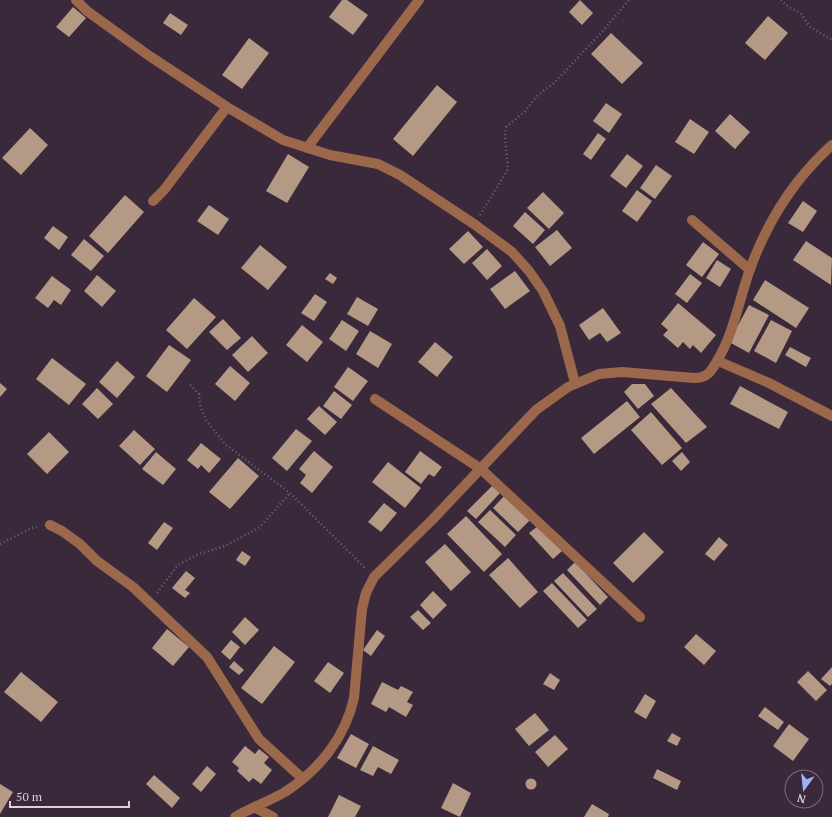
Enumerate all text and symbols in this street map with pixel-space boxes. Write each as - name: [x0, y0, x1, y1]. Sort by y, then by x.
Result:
- north arrow: [784, 769, 824, 809]
- scale bar: [10, 783, 129, 809]
- text: 50 m: [16, 789, 43, 804]
- text: N: [795, 791, 807, 807]

